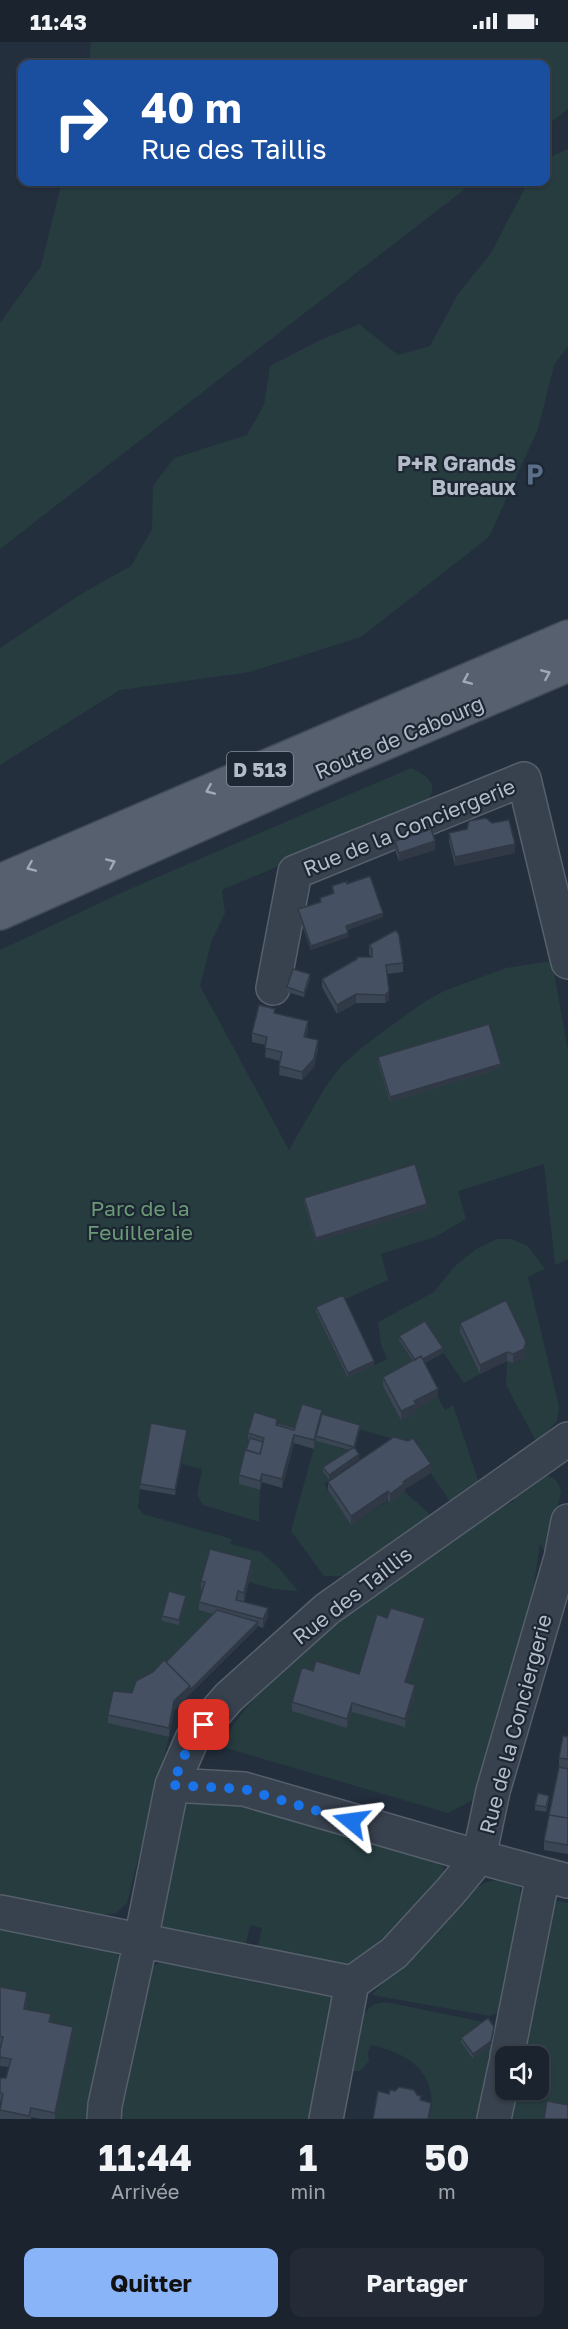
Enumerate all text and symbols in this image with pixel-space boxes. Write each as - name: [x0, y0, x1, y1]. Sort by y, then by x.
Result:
- text: 11:43: [30, 8, 87, 35]
- text: 40 m: [141, 82, 242, 132]
- icon: right: [42, 84, 120, 162]
- text: Rue des Taillis: [141, 133, 327, 165]
- place label: P+R Grands Bureaux: [397, 450, 516, 500]
- parking icon: P+R Grands Bureaux: [521, 462, 547, 488]
- one-way arrow: [540, 669, 551, 681]
- one-way arrow: [462, 673, 473, 685]
- street label: Route de Cabourg: [311, 690, 487, 784]
- road number: D 513: [227, 752, 293, 786]
- street label: Rue de la Conciergerie: [299, 773, 519, 881]
- one-way arrow: [206, 783, 217, 795]
- one-way arrow: [105, 859, 116, 871]
- one-way arrow: [27, 860, 38, 872]
- park label: Parc de la Feuilleraie: [87, 1195, 193, 1245]
- street label: Rue des Taillis: [287, 1540, 417, 1650]
- street label: Rue de la Conciergerie: [473, 1611, 557, 1837]
- pin: [178, 1699, 229, 1750]
- icon: arrive: [187, 1708, 220, 1741]
- position arrow: [319, 1789, 383, 1853]
- map controls: [495, 2046, 549, 2100]
- button: sound: [495, 2046, 549, 2100]
- text: 11:44: [98, 2136, 192, 2179]
- text: 1: [299, 2136, 317, 2179]
- text: 50: [424, 2136, 470, 2179]
- text: Arrivée: [111, 2179, 179, 2203]
- text: min: [290, 2179, 326, 2203]
- text: m: [438, 2179, 456, 2203]
- button: Quitter: [24, 2248, 278, 2317]
- button: Partager: [290, 2248, 544, 2317]

